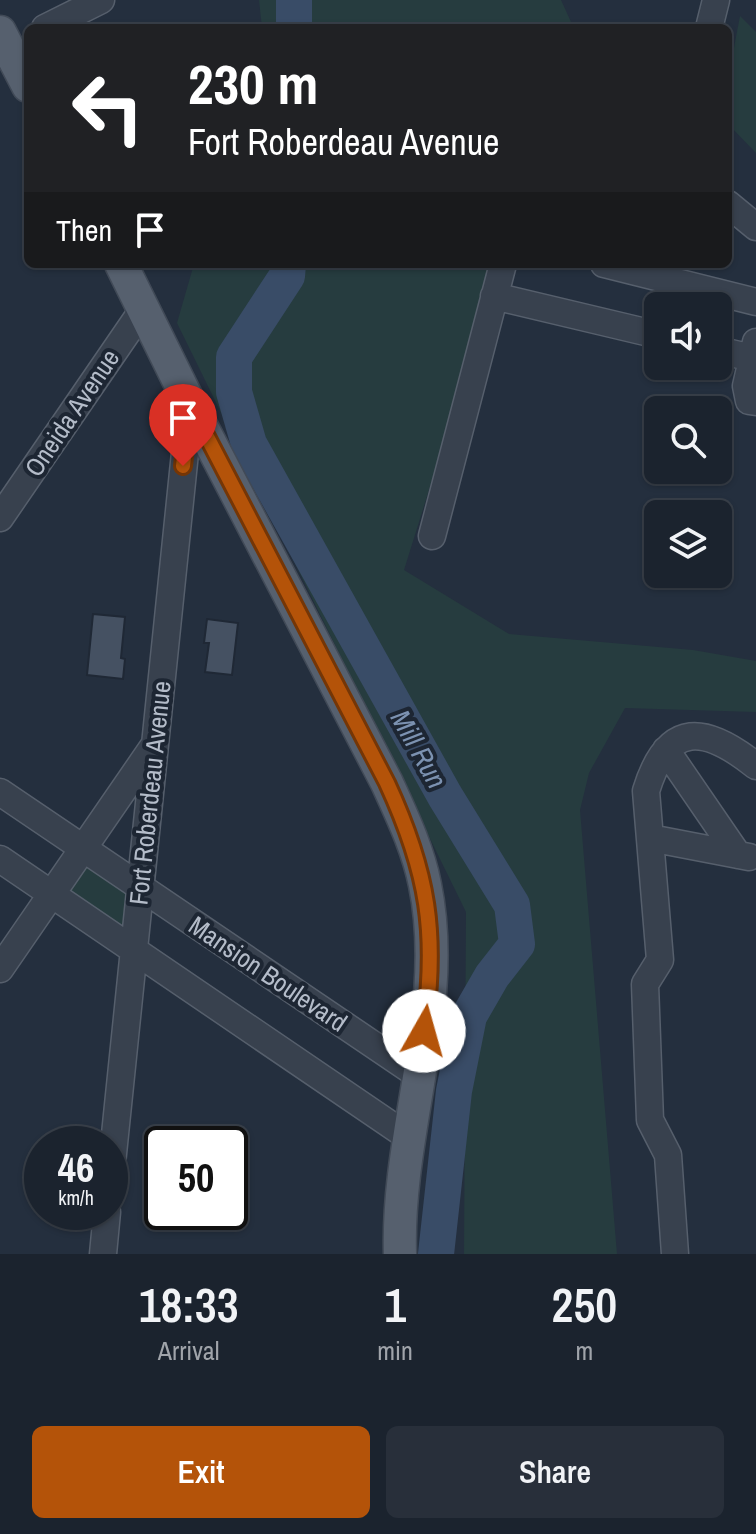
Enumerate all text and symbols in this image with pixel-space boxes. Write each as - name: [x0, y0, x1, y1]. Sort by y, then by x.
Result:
- text: 230 m: [188, 46, 318, 121]
- icon: left: [56, 56, 160, 160]
- text: Fort Roberdeau Avenue: [188, 118, 500, 166]
- icon: arrive: [128, 208, 172, 252]
- text: Then: [56, 210, 112, 250]
- map controls: [644, 292, 732, 588]
- button: sound: [644, 292, 732, 380]
- street label: Oneida Avenue: [16, 342, 127, 483]
- pin: [149, 384, 217, 466]
- icon: arrive: [161, 396, 205, 440]
- button: search: [644, 396, 732, 484]
- button: layers: [644, 500, 732, 588]
- street label: Fort Roberdeau Avenue: [120, 679, 179, 907]
- water label: Mill Run: [382, 703, 456, 795]
- street label: Mansion Boulevard: [182, 908, 354, 1039]
- position arrow: [382, 989, 466, 1073]
- speed limit sign: 50: [144, 1126, 248, 1230]
- text: 46: [58, 1141, 94, 1194]
- text: km/h: [58, 1184, 94, 1211]
- text: 18:33: [139, 1272, 239, 1337]
- text: 1: [384, 1272, 406, 1337]
- text: 250: [552, 1272, 617, 1337]
- text: Arrival: [158, 1333, 219, 1368]
- text: min: [377, 1333, 413, 1368]
- text: m: [576, 1333, 593, 1368]
- button: Exit: [32, 1426, 370, 1518]
- button: Share: [386, 1426, 724, 1518]

